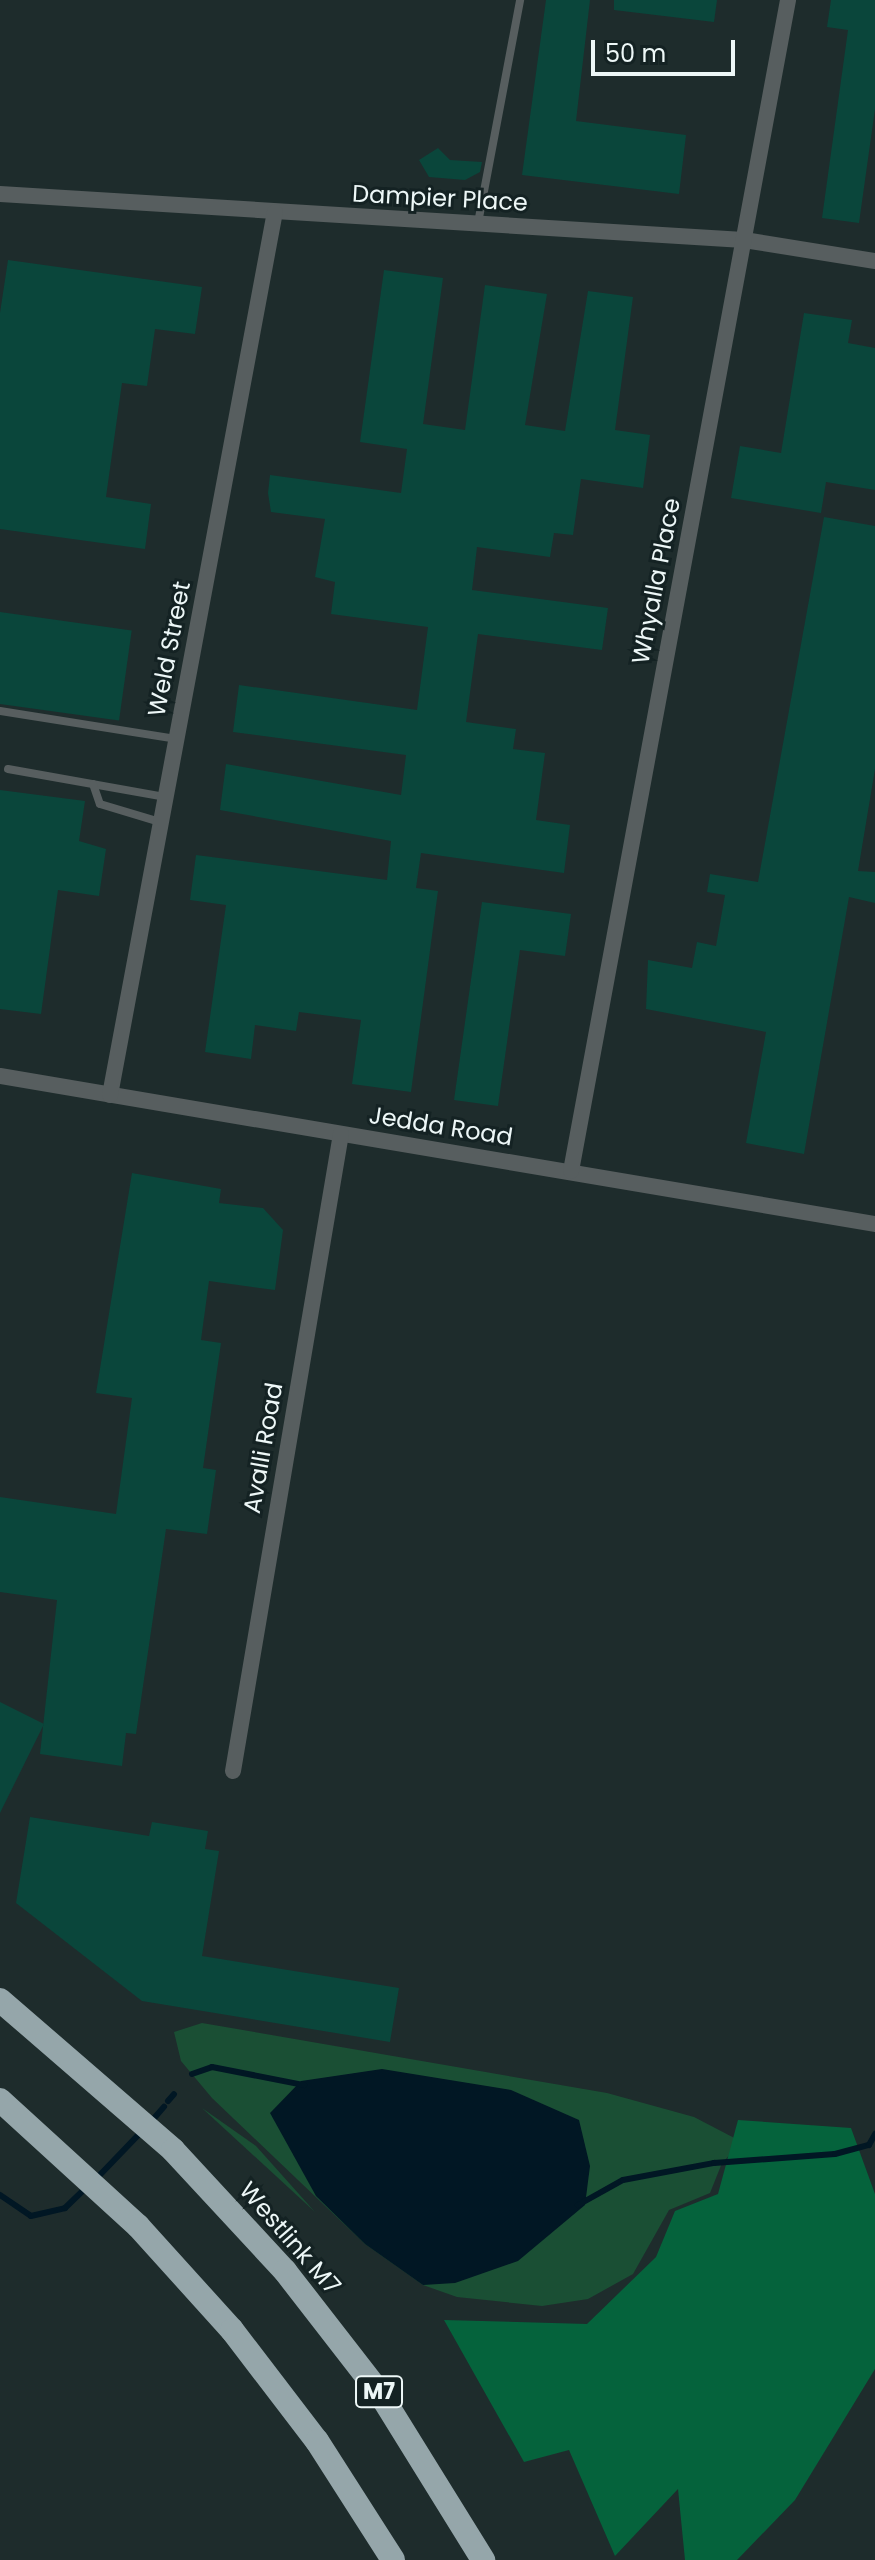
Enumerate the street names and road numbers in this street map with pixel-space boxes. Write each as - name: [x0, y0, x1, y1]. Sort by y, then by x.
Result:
- street label: Dampier Place: [351, 179, 529, 217]
- street label: Whyalla Place: [626, 496, 686, 666]
- street label: Weld Street: [142, 579, 196, 719]
- street label: Jedda Road: [367, 1100, 515, 1152]
- street label: Avalli Road: [237, 1380, 289, 1516]
- street label: Westlink M7: [233, 2176, 347, 2300]
- road number: M7: [355, 2374, 403, 2410]

